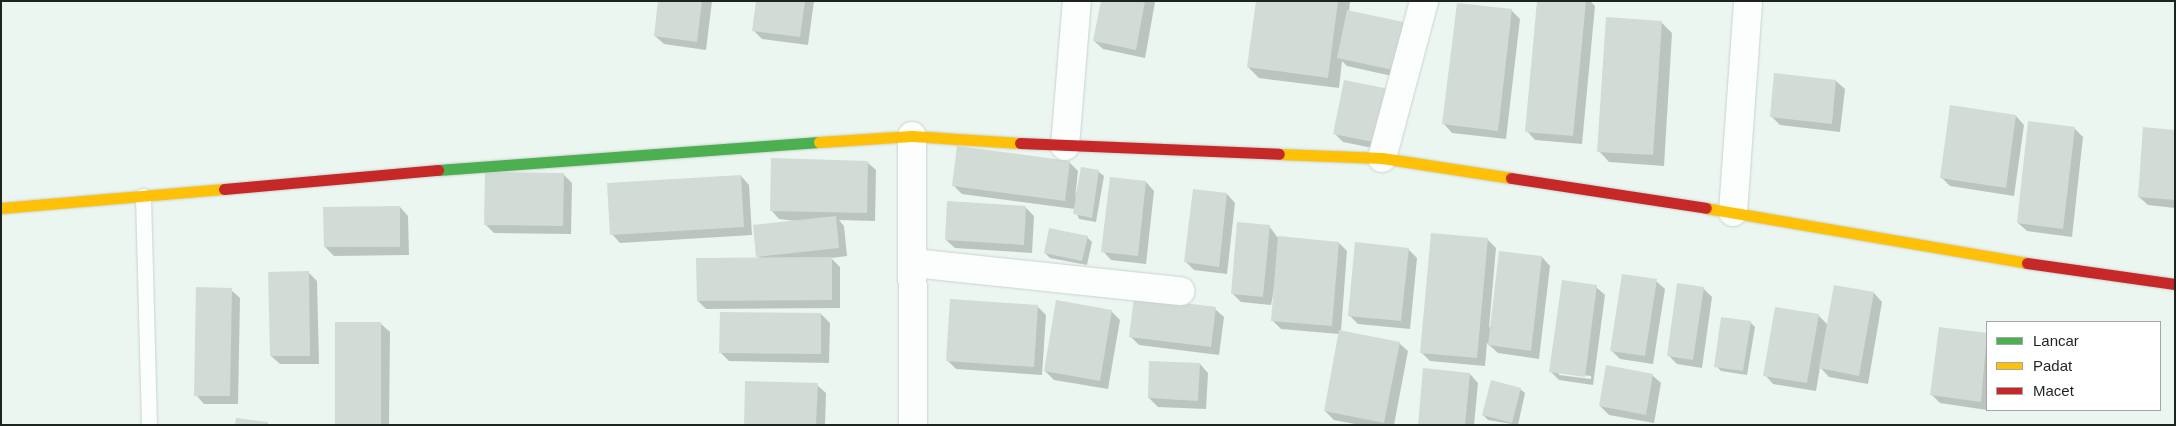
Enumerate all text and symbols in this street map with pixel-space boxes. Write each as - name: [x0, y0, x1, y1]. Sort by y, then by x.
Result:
- legend: [1986, 321, 2161, 411]
- text: Lancar: [2033, 332, 2079, 349]
- text: Padat: [2033, 357, 2072, 374]
- text: Macet: [2033, 382, 2074, 399]

